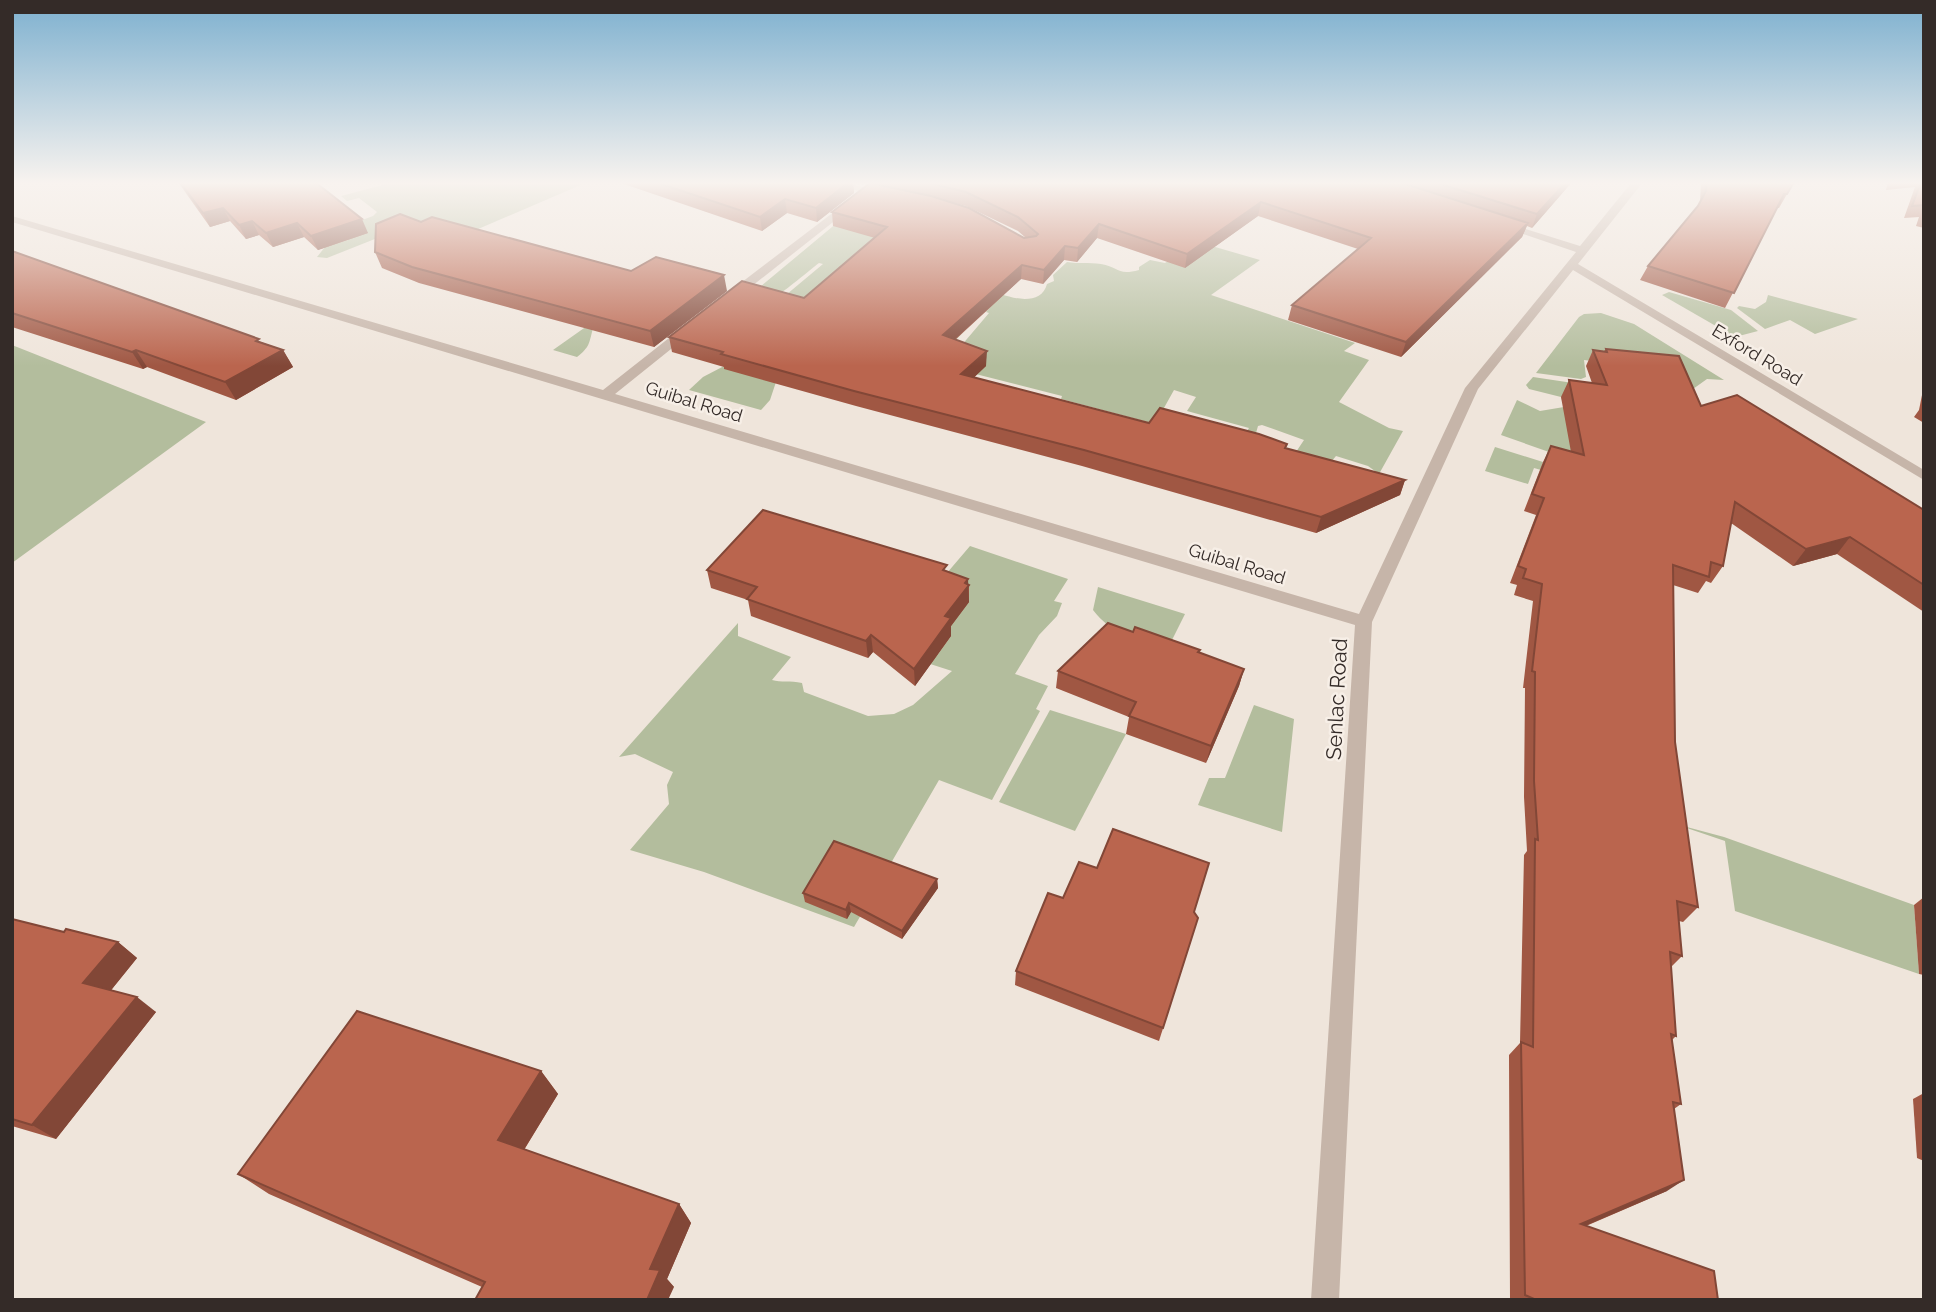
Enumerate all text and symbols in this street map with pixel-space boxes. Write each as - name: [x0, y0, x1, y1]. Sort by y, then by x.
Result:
- street label: Exford Road: [1708, 319, 1806, 390]
- street label: Guibal Road: [643, 377, 745, 426]
- street label: Guibal Road: [1186, 539, 1288, 588]
- street label: Senlac Road: [1321, 638, 1352, 760]

